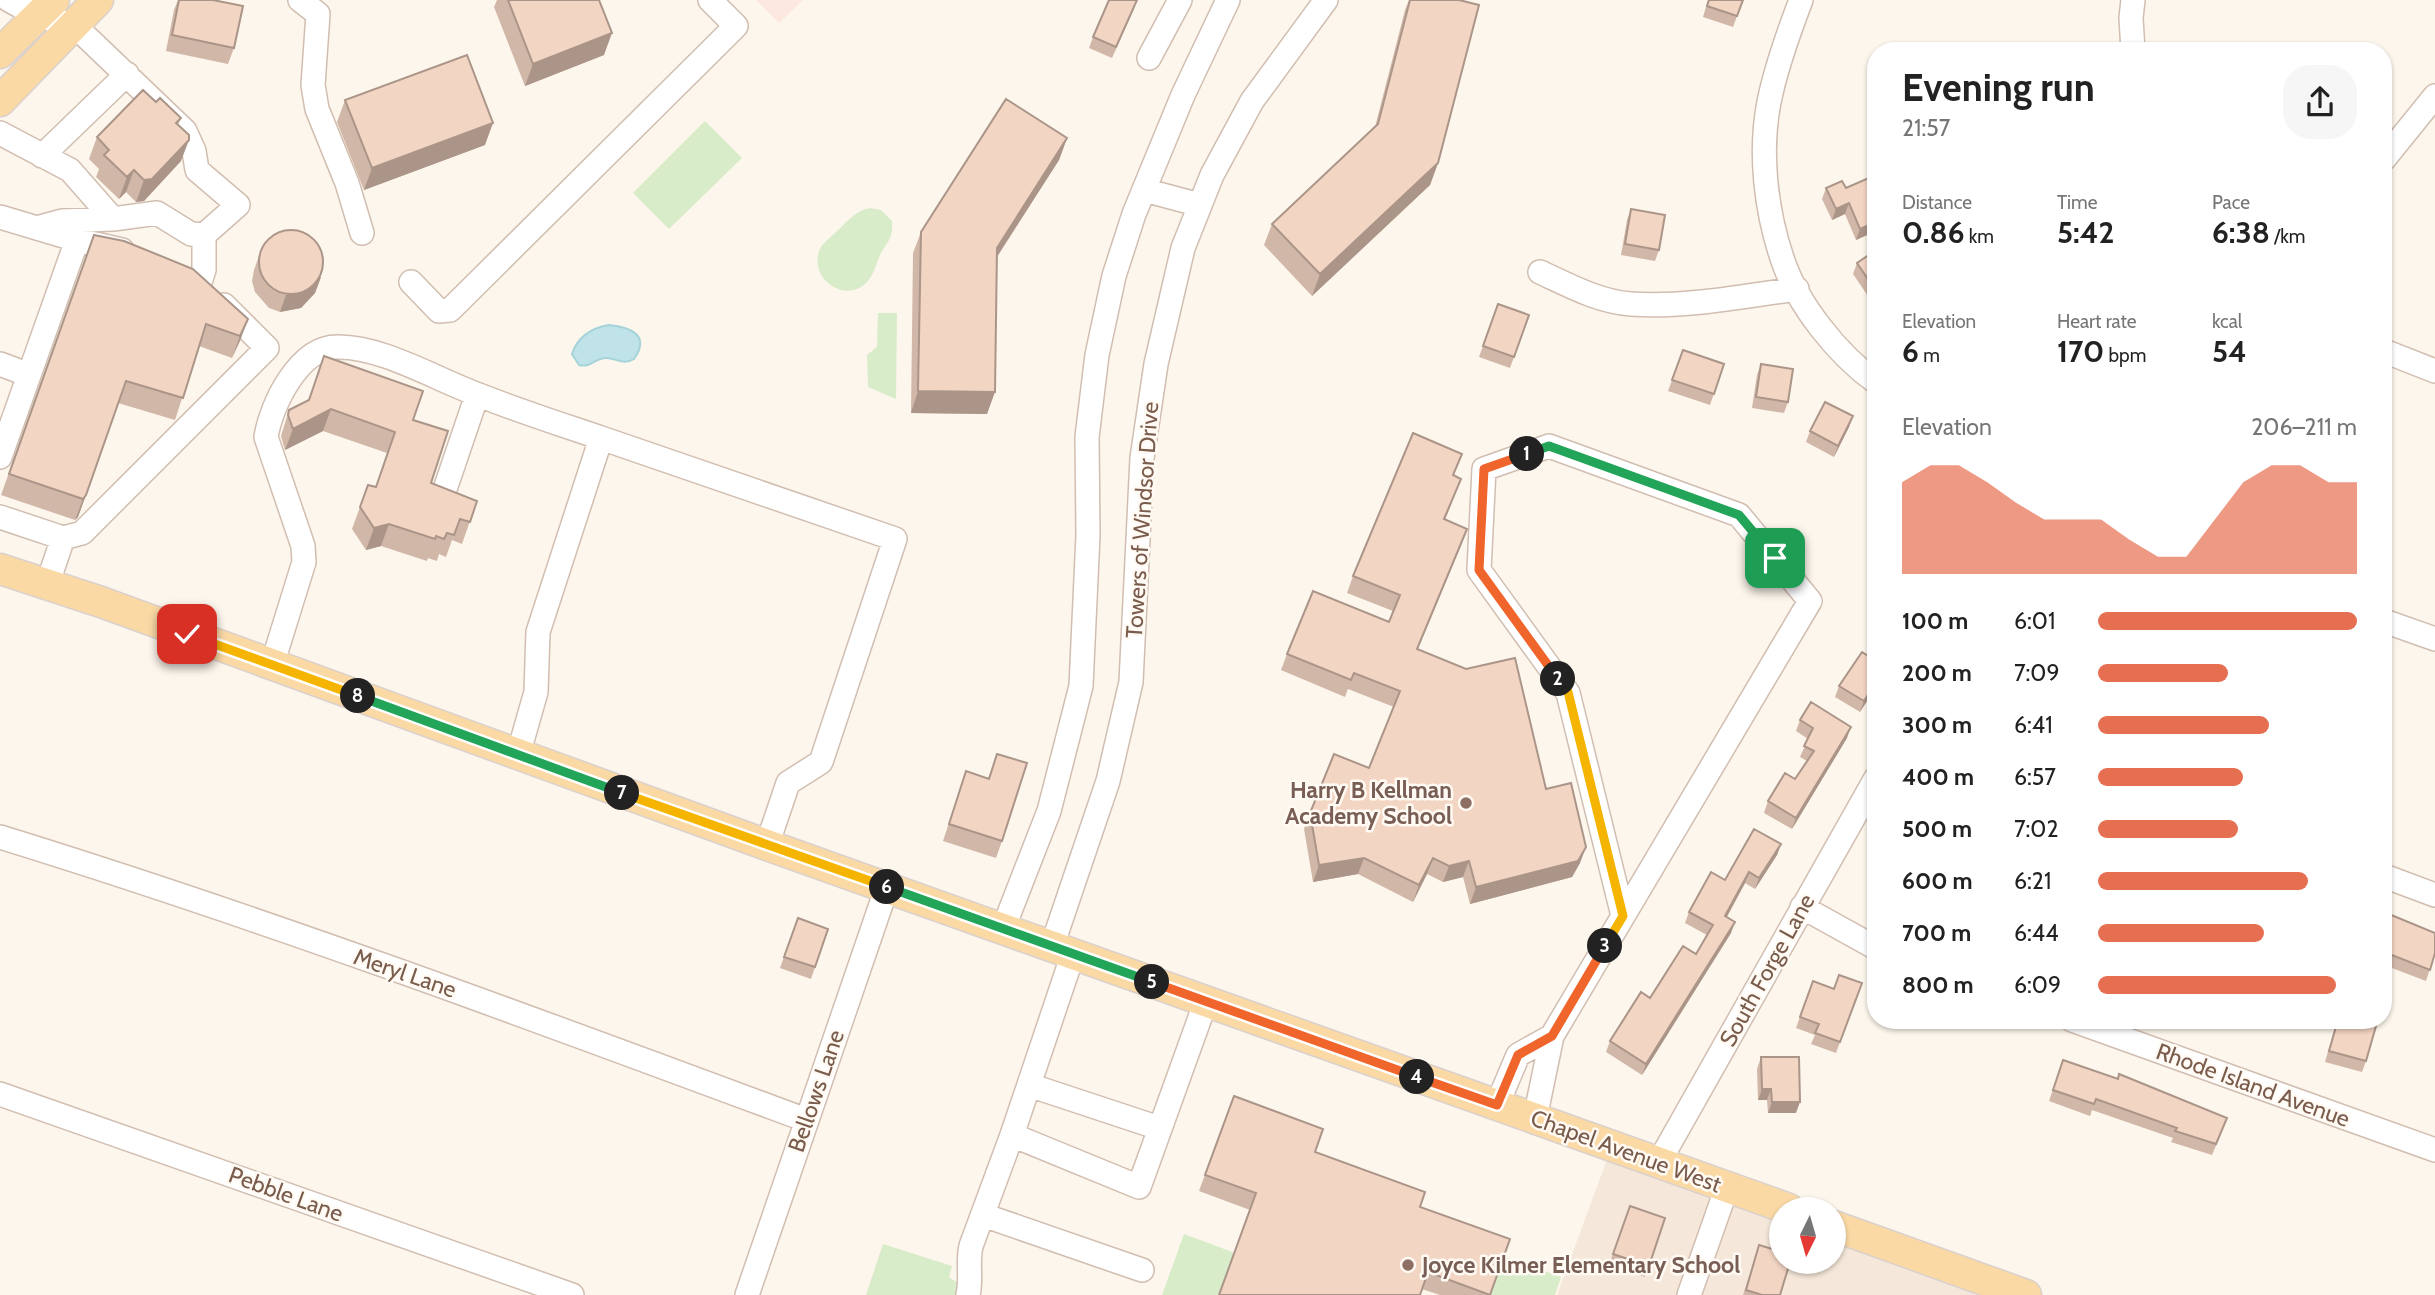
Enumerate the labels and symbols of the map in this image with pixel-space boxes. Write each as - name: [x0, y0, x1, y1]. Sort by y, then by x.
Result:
- street label: Towers of Windsor Drive: [1120, 401, 1164, 639]
- pin: 1: [1510, 436, 1544, 472]
- pin: [1745, 528, 1805, 588]
- pin: [157, 604, 217, 664]
- pin: 2: [1540, 662, 1576, 696]
- pin: 8: [340, 678, 376, 714]
- pin: 7: [604, 776, 640, 810]
- place label: Harry B Kellman Academy School: [1285, 776, 1452, 830]
- marker: Harry B Kellman Academy School: [1458, 795, 1474, 811]
- pin: 6: [870, 870, 904, 904]
- street label: South Forge Lane: [1714, 889, 1821, 1051]
- pin: 3: [1588, 928, 1622, 964]
- street label: Meryl Lane: [350, 942, 460, 1004]
- pin: 5: [1134, 964, 1170, 1000]
- street label: Bellows Lane: [782, 1026, 850, 1156]
- street label: Rhode Island Avenue: [2152, 1037, 2354, 1133]
- pin: 4: [1400, 1060, 1434, 1094]
- street label: Chapel Avenue West: [1527, 1103, 1725, 1199]
- street label: Pebble Lane: [225, 1160, 347, 1228]
- north arrow: [1769, 1197, 1846, 1274]
- place label: Joyce Kilmer Elementary School: [1421, 1251, 1740, 1279]
- marker: Joyce Kilmer Elementary School: [1400, 1257, 1416, 1273]

